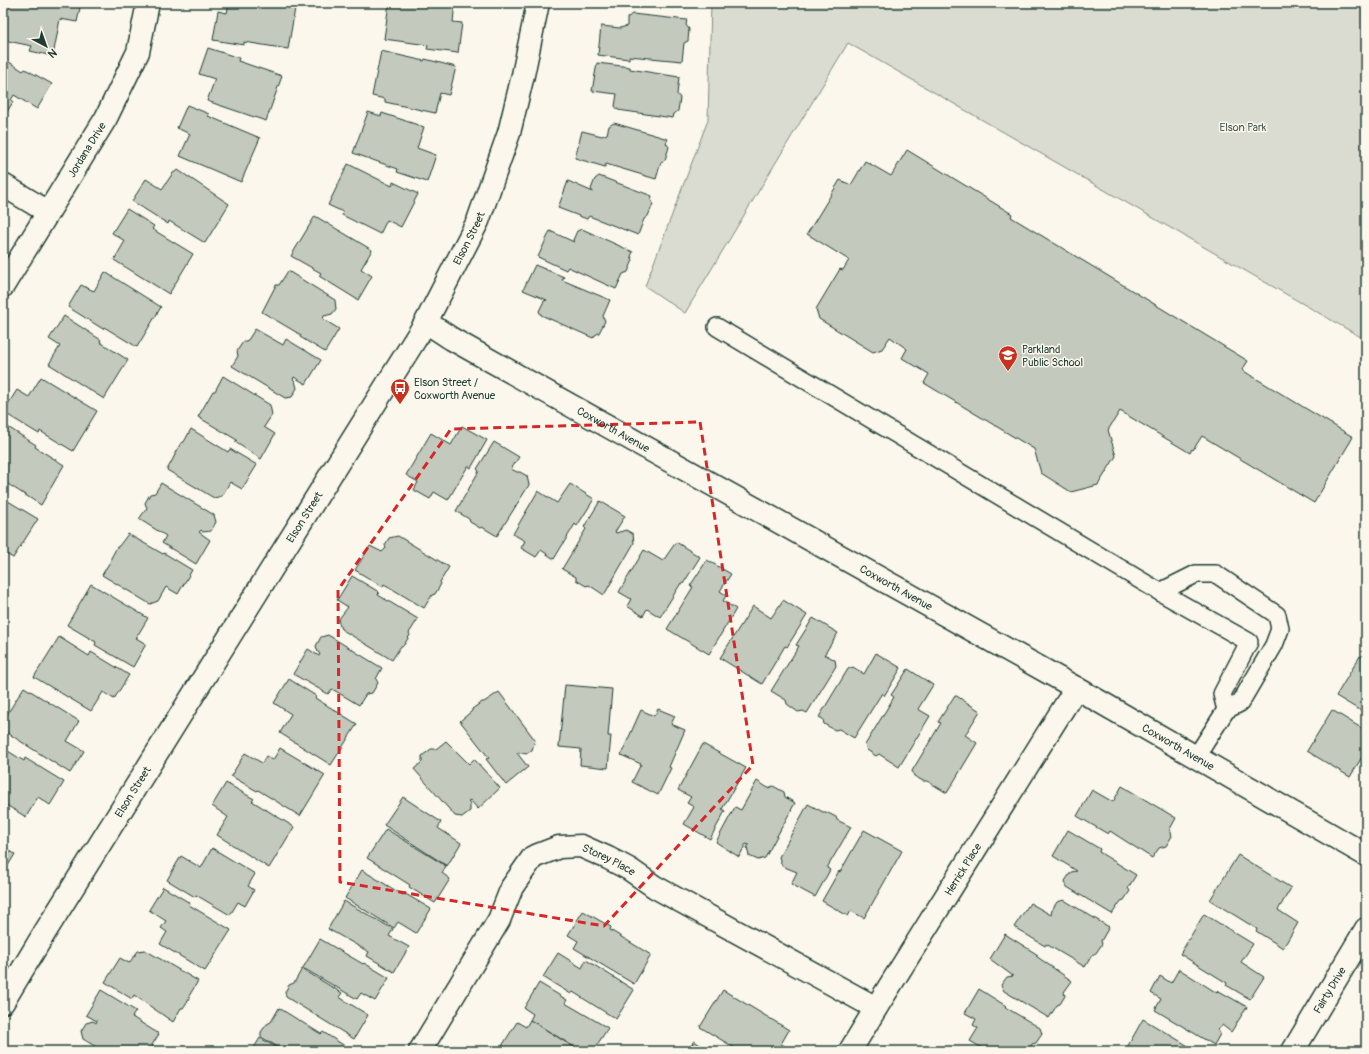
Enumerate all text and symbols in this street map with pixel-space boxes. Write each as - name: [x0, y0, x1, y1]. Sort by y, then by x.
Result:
- north arrow: [26, 26, 66, 66]
- text: N: [45, 46, 59, 61]
- street label: Jordana Drive: [65, 119, 109, 180]
- park label: Elson Park: [1220, 121, 1267, 134]
- street label: Elson Street: [451, 210, 488, 267]
- place label: Parkland Public School: [1022, 343, 1083, 369]
- school or university icon: Parkland Public School: [997, 344, 1019, 372]
- place label: Elson Street / Coxworth Avenue: [414, 376, 496, 402]
- bus stop icon: Elson Street / Coxworth Avenue: [389, 377, 411, 405]
- street label: Coxworth Avenue: [575, 404, 652, 455]
- street label: Elson Street: [284, 489, 326, 545]
- street label: Coxworth Avenue: [857, 562, 935, 614]
- street label: Coxworth Avenue: [1140, 721, 1217, 773]
- street label: Elson Street: [112, 764, 154, 820]
- street label: Herrick Place: [942, 840, 985, 898]
- street label: Storey Place: [580, 841, 638, 879]
- street label: Fairty Drive: [1311, 964, 1349, 1016]

